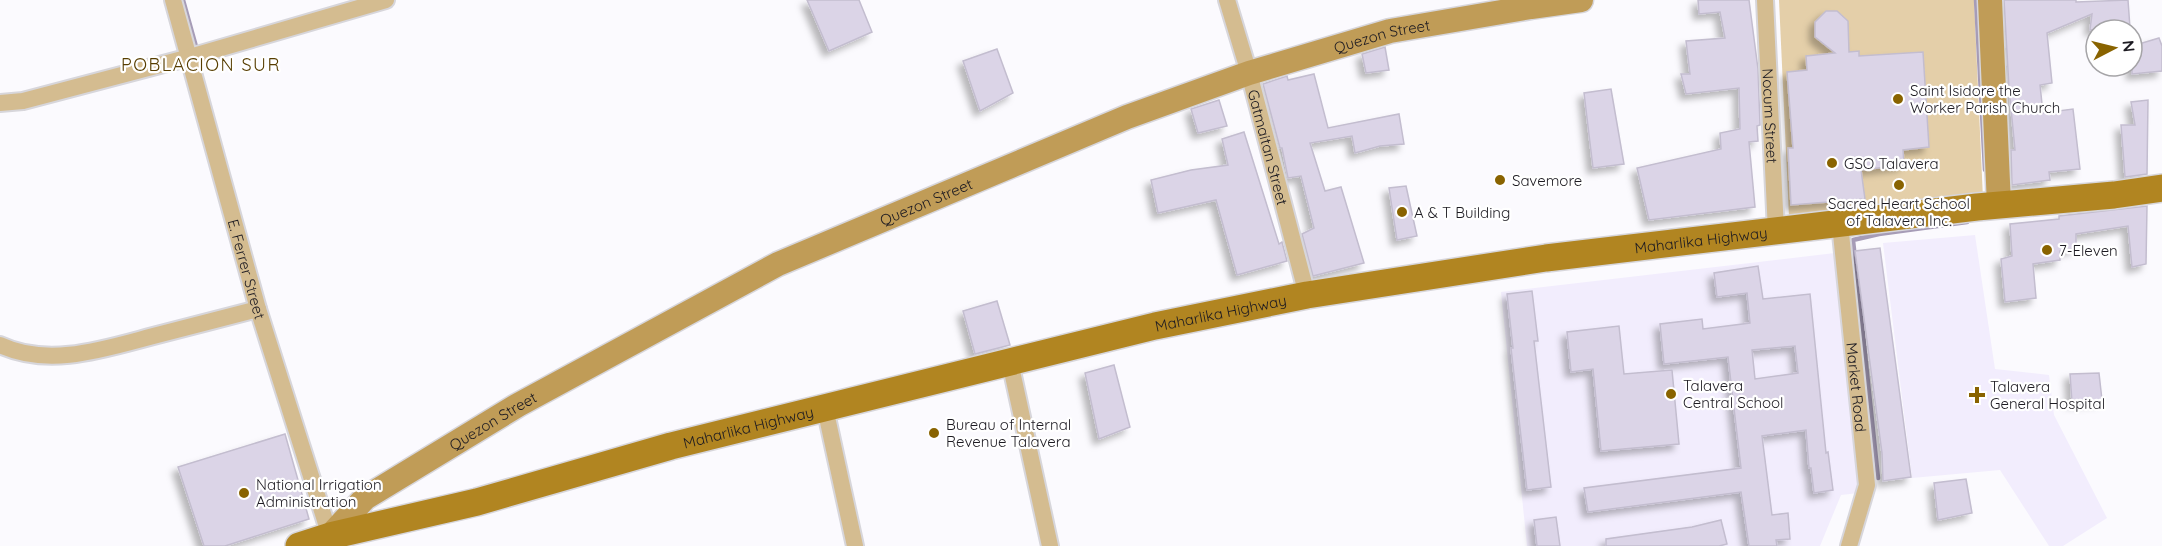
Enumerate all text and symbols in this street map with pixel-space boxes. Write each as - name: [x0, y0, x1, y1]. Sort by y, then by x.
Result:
- street label: Quezon Street: [1331, 15, 1431, 57]
- north arrow: [2084, 18, 2144, 78]
- text: N: [2118, 39, 2140, 53]
- district label: POBLACION SUR: [121, 53, 281, 76]
- street label: Nocum Street: [1759, 68, 1782, 164]
- place label: Saint Isidore the Worker Parish Church: [1910, 81, 2060, 117]
- street label: Gatmaitan Street: [1244, 87, 1293, 207]
- marker: Saint Isidore the Worker Parish Church: [1891, 92, 1905, 106]
- place label: GSO Talavera: [1844, 154, 1938, 173]
- marker: GSO Talavera: [1825, 156, 1839, 170]
- place label: Savemore: [1512, 171, 1582, 190]
- marker: Savemore: [1493, 173, 1507, 187]
- street label: Quezon Street: [877, 174, 975, 230]
- marker: Sacred Heart School of Talavera Inc.: [1892, 178, 1906, 192]
- place label: Sacred Heart School of Talavera Inc.: [1828, 194, 1970, 230]
- place label: A & T Building: [1414, 203, 1510, 222]
- marker: A & T Building: [1395, 205, 1409, 219]
- street label: E. Ferrer Street: [224, 217, 270, 321]
- street label: Maharlika Highway: [1633, 222, 1768, 257]
- place label: 7-Eleven: [2059, 241, 2118, 260]
- marker: 7-Eleven: [2040, 243, 2054, 257]
- street label: Maharlika Highway: [1153, 290, 1288, 335]
- street label: Market Road: [1843, 341, 1871, 433]
- place label: Talavera Central School: [1683, 376, 1784, 412]
- place label: Talavera General Hospital: [1990, 377, 2105, 413]
- marker: Talavera General Hospital: [1968, 386, 1986, 404]
- street label: Quezon Street: [446, 387, 540, 454]
- marker: Talavera Central School: [1664, 387, 1678, 401]
- street label: Maharlika Highway: [681, 402, 815, 452]
- place label: Bureau of Internal Revenue Talavera: [946, 415, 1071, 451]
- marker: Bureau of Internal Revenue Talavera: [927, 426, 941, 440]
- place label: National Irrigation Administration: [256, 475, 382, 511]
- marker: National Irrigation Administration: [237, 486, 251, 500]

